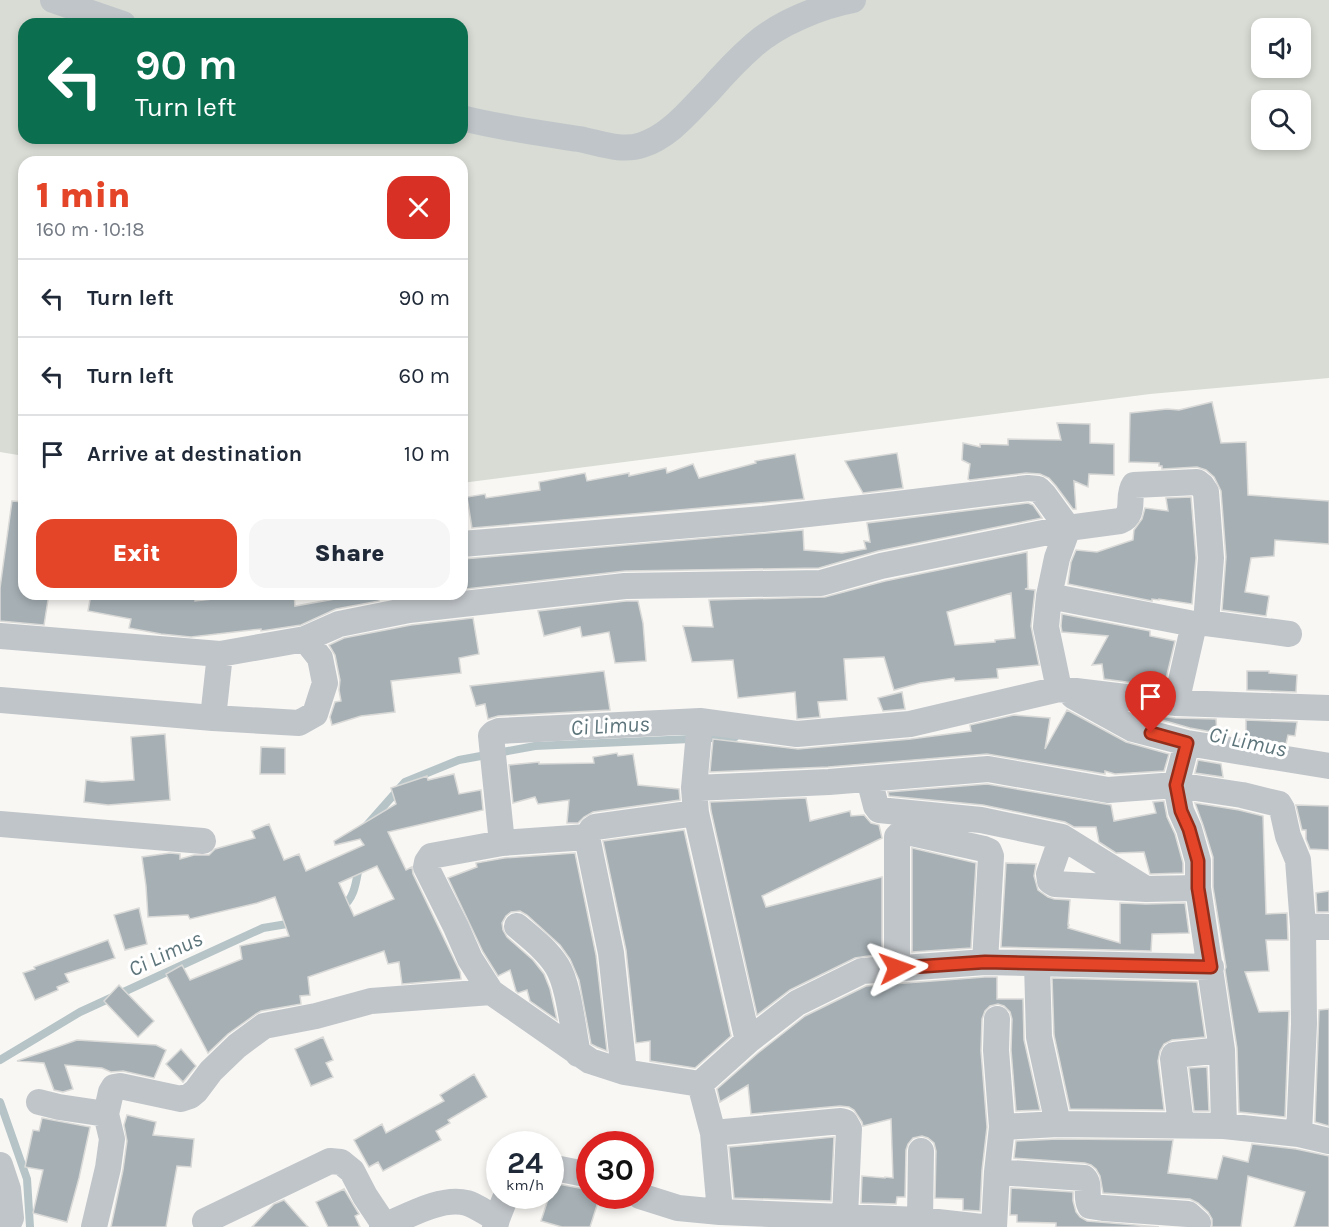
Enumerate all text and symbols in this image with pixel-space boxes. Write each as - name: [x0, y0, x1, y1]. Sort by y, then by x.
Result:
- map controls: [1251, 18, 1311, 150]
- button: sound: [1251, 18, 1311, 78]
- text: 90 m: [135, 40, 238, 90]
- icon: left: [36, 42, 114, 120]
- button: search: [1251, 90, 1311, 150]
- text: Turn left: [135, 91, 236, 123]
- text: 1 min: [36, 174, 130, 216]
- button: close: [387, 176, 450, 239]
- text: 160 m · 10:18: [36, 218, 144, 241]
- icon: left: [36, 282, 69, 315]
- text: Turn left: [87, 285, 174, 311]
- text: 90 m: [398, 285, 450, 311]
- icon: left: [36, 360, 69, 393]
- text: Turn left: [87, 363, 174, 389]
- text: 60 m: [399, 363, 450, 389]
- icon: arrive: [36, 438, 69, 471]
- text: Arrive at destination: [87, 441, 302, 467]
- text: 10 m: [404, 441, 450, 467]
- button: Exit: [36, 519, 237, 588]
- button: Share: [249, 519, 450, 588]
- pin: [1125, 671, 1176, 733]
- icon: arrive: [1134, 680, 1167, 713]
- water label: Ci Limus: [570, 711, 650, 741]
- water label: Ci Limus: [1207, 721, 1289, 763]
- water label: Ci Limus: [124, 925, 207, 982]
- position arrow: [865, 936, 929, 1000]
- speed limit sign: 30: [576, 1131, 654, 1209]
- text: 24: [507, 1145, 543, 1181]
- text: km/h: [506, 1176, 544, 1194]

